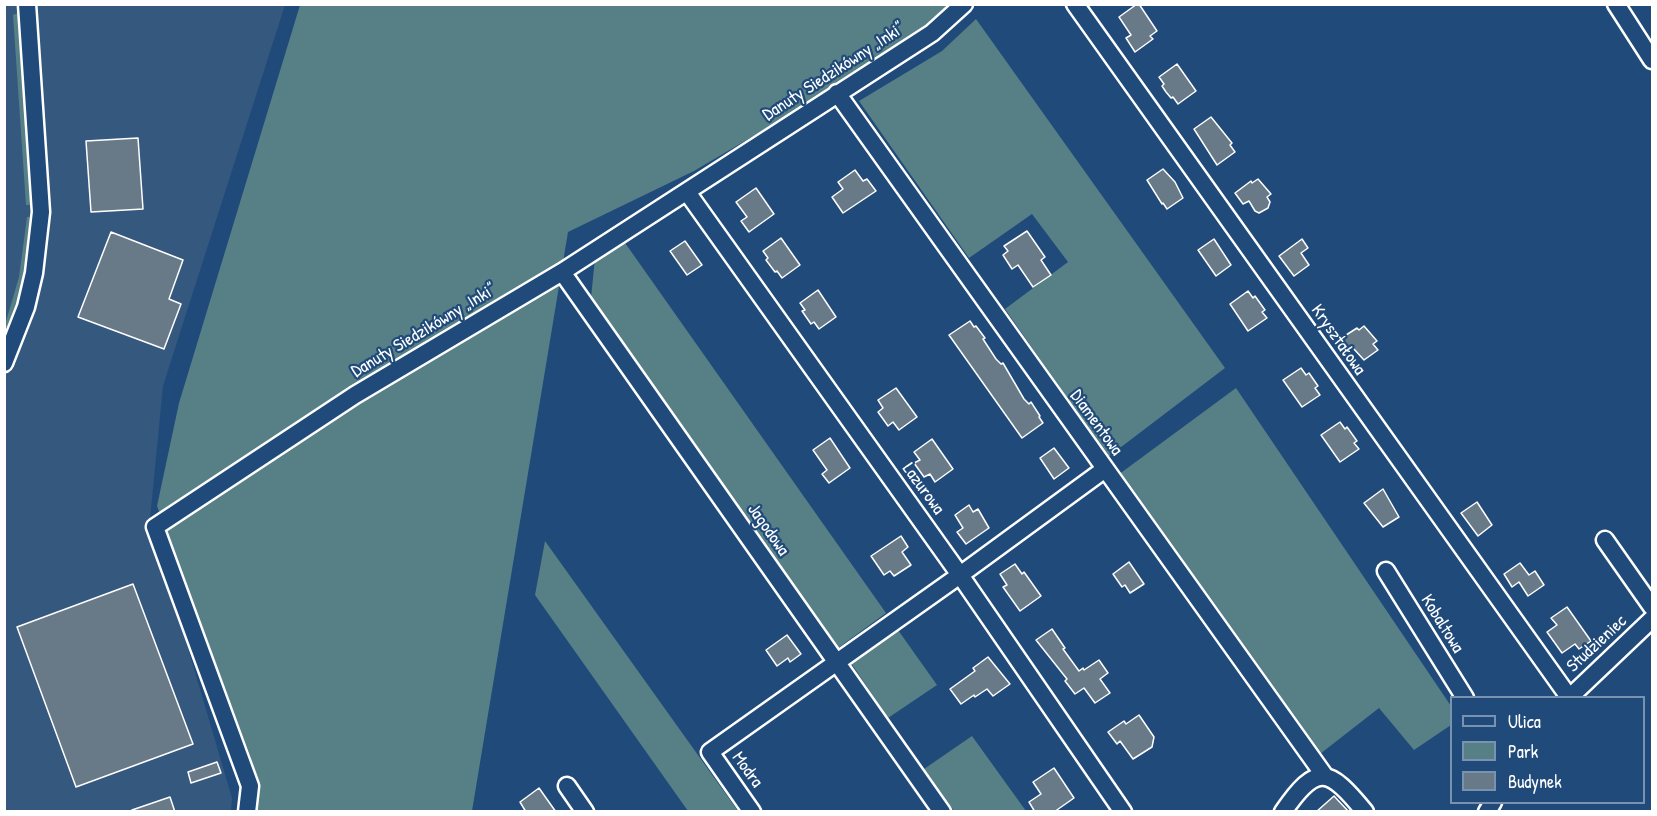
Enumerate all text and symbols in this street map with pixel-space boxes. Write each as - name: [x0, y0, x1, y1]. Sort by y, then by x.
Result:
- street label: Danuty Siedzikówny „Inki”: [759, 18, 909, 126]
- street label: Danuty Siedzikówny „Inki”: [348, 279, 500, 383]
- street label: Kryształowa: [1306, 300, 1370, 380]
- street label: Diamentowa: [1065, 386, 1127, 460]
- street label: Lazurowa: [897, 459, 949, 519]
- street label: Jagodowa: [742, 500, 794, 560]
- street label: Kobaltowa: [1416, 591, 1468, 657]
- street label: Studzieniec: [1563, 611, 1631, 677]
- legend: [1450, 696, 1645, 804]
- text: Ulica: [1508, 709, 1541, 734]
- text: Park: [1508, 739, 1538, 764]
- street label: Modra: [727, 748, 767, 792]
- text: Budynek: [1508, 769, 1562, 794]

